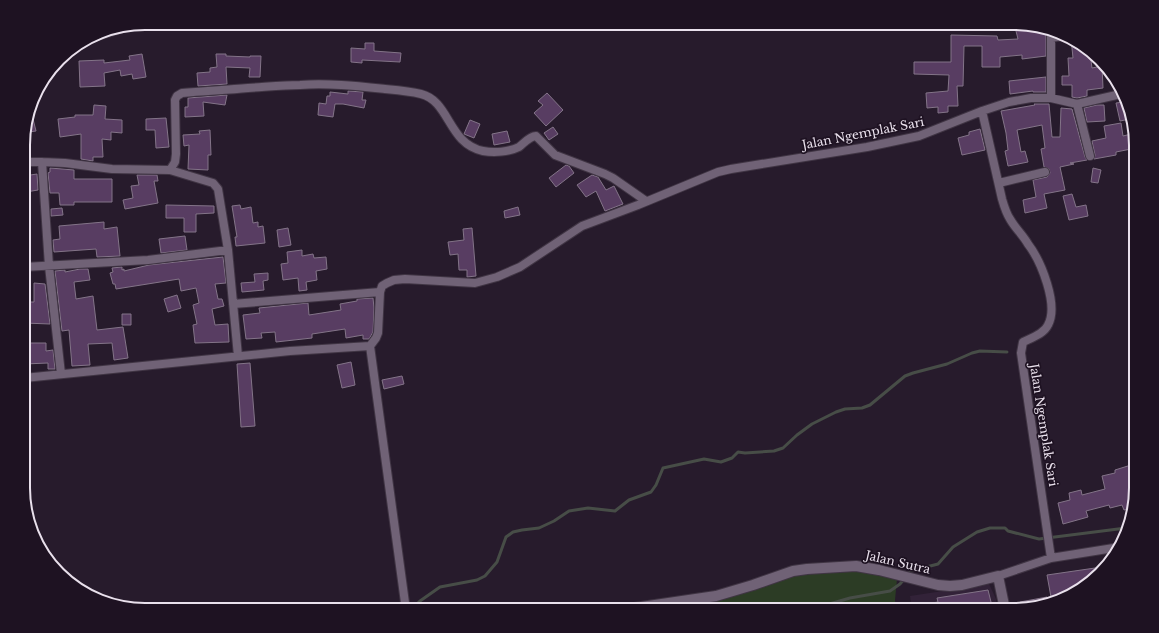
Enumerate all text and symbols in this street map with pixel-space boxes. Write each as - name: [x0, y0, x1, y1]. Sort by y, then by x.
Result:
- street label: Jalan Ngemplak Sari: [799, 114, 925, 153]
- street label: Jalan Ngemplak Sari: [1027, 361, 1061, 487]
- street label: Jalan Sutra: [862, 547, 932, 577]

